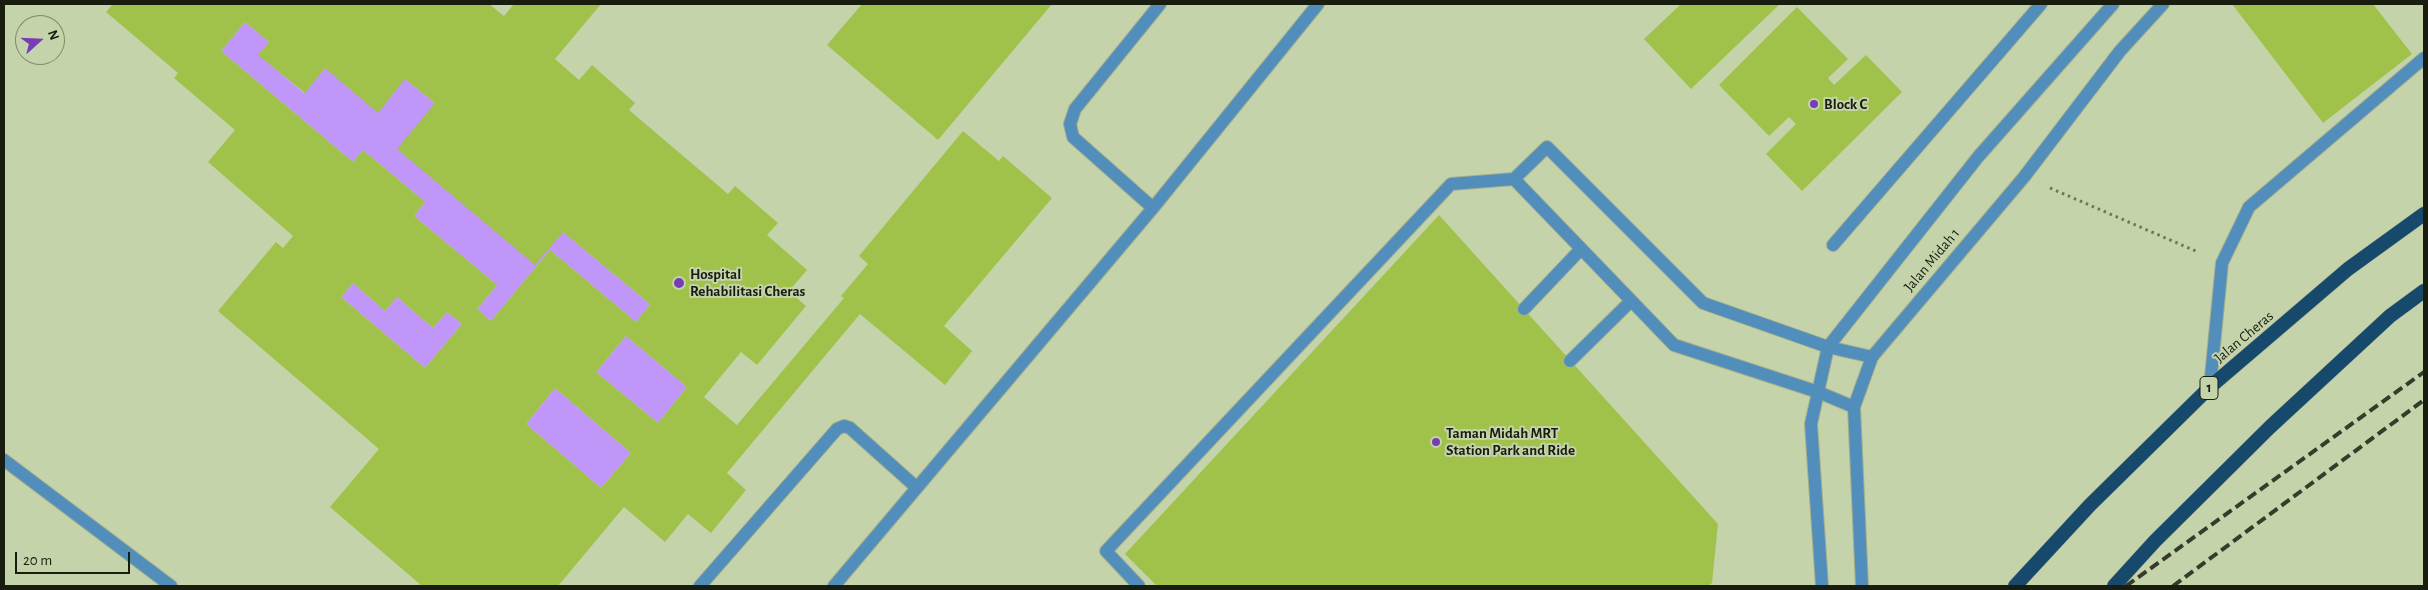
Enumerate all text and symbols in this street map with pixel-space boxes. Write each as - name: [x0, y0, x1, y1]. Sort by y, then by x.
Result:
- north arrow: [15, 15, 65, 65]
- text: N: [45, 28, 61, 42]
- place label: Block C: [1824, 95, 1867, 113]
- marker: Block C: [1808, 98, 1820, 110]
- street label: Jalan Midah 1: [1900, 225, 1964, 295]
- place label: Hospital Rehabilitasi Cheras: [690, 265, 805, 300]
- marker: Hospital Rehabilitasi Cheras: [672, 276, 686, 290]
- street label: Jalan Cheras: [2211, 307, 2277, 367]
- road number: 1: [2200, 376, 2218, 399]
- place label: Taman Midah MRT Station Park and Ride: [1446, 424, 1575, 459]
- marker: Taman Midah MRT Station Park and Ride: [1430, 436, 1442, 448]
- scale bar: [18, 542, 132, 574]
- text: 20 m: [23, 553, 52, 568]

